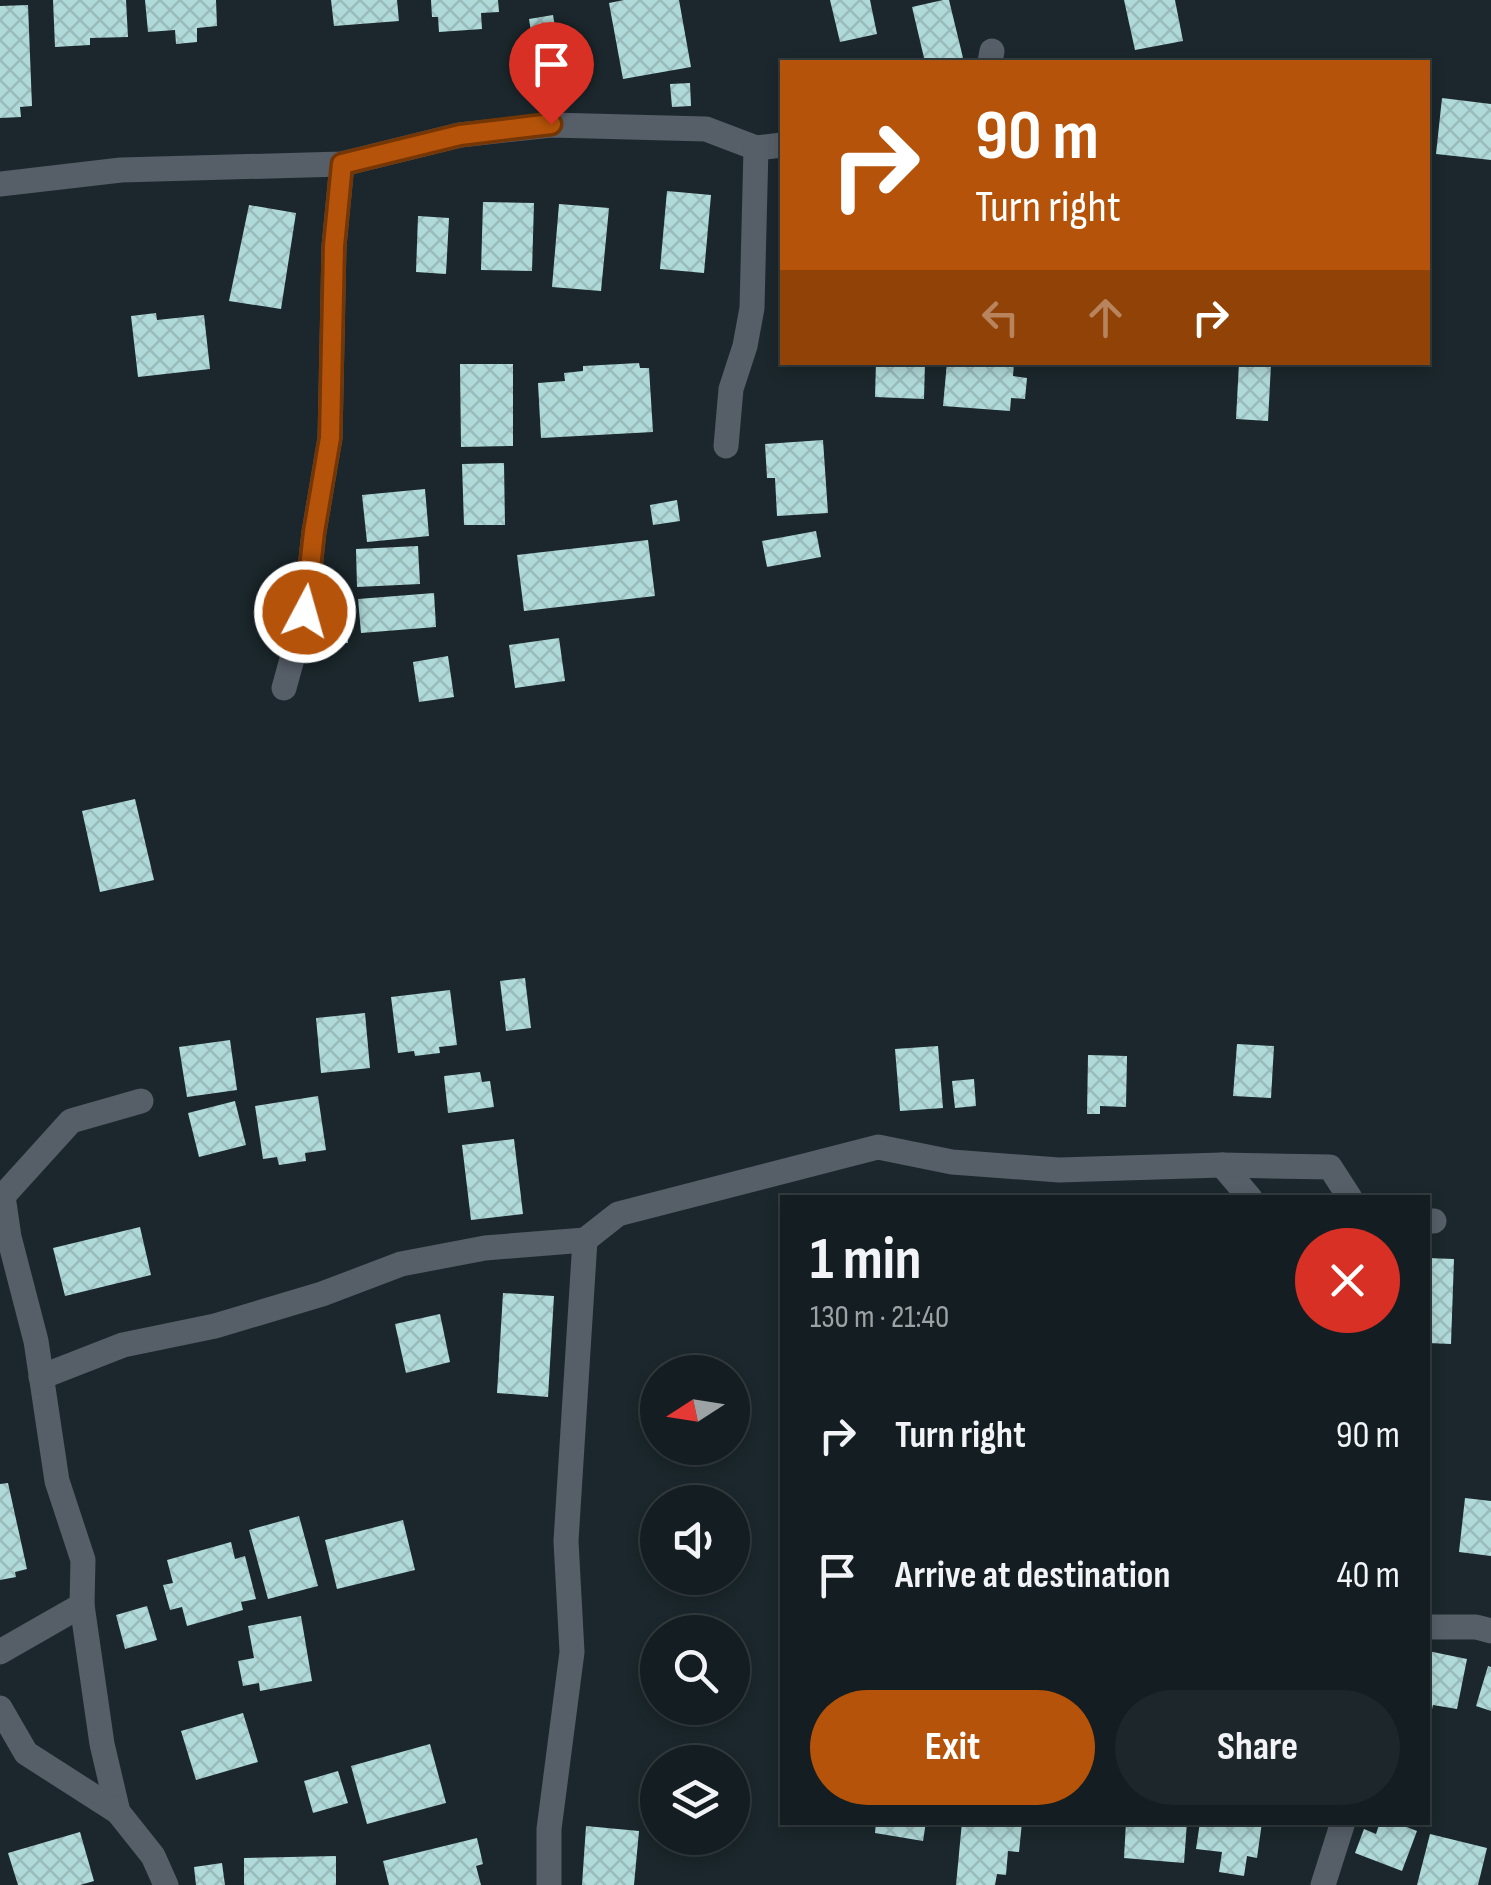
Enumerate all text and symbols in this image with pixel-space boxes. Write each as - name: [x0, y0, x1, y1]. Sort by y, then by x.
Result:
- pin: [509, 22, 594, 125]
- icon: arrive: [524, 37, 579, 92]
- text: 90 m: [975, 95, 1099, 179]
- icon: right: [810, 100, 940, 230]
- text: Turn right: [975, 180, 1121, 235]
- icon: left: [973, 290, 1028, 345]
- icon: ahead: [1078, 290, 1133, 345]
- icon: right: [1183, 290, 1238, 345]
- position arrow: [253, 560, 357, 664]
- text: 1 min: [810, 1224, 922, 1296]
- button: close: [1295, 1228, 1400, 1333]
- text: 130 m · 21:40: [810, 1298, 949, 1337]
- north arrow: [640, 1355, 750, 1465]
- map controls: [640, 1355, 750, 1855]
- icon: right: [810, 1408, 865, 1463]
- text: Turn right: [895, 1413, 1026, 1458]
- text: 90 m: [1336, 1413, 1400, 1458]
- button: sound: [640, 1485, 750, 1595]
- icon: arrive: [810, 1548, 865, 1603]
- text: Arrive at destination: [895, 1553, 1170, 1598]
- text: 40 m: [1337, 1553, 1400, 1598]
- button: search: [640, 1615, 750, 1725]
- button: Exit: [810, 1690, 1095, 1805]
- button: Share: [1115, 1690, 1400, 1805]
- button: layers: [640, 1745, 750, 1855]

